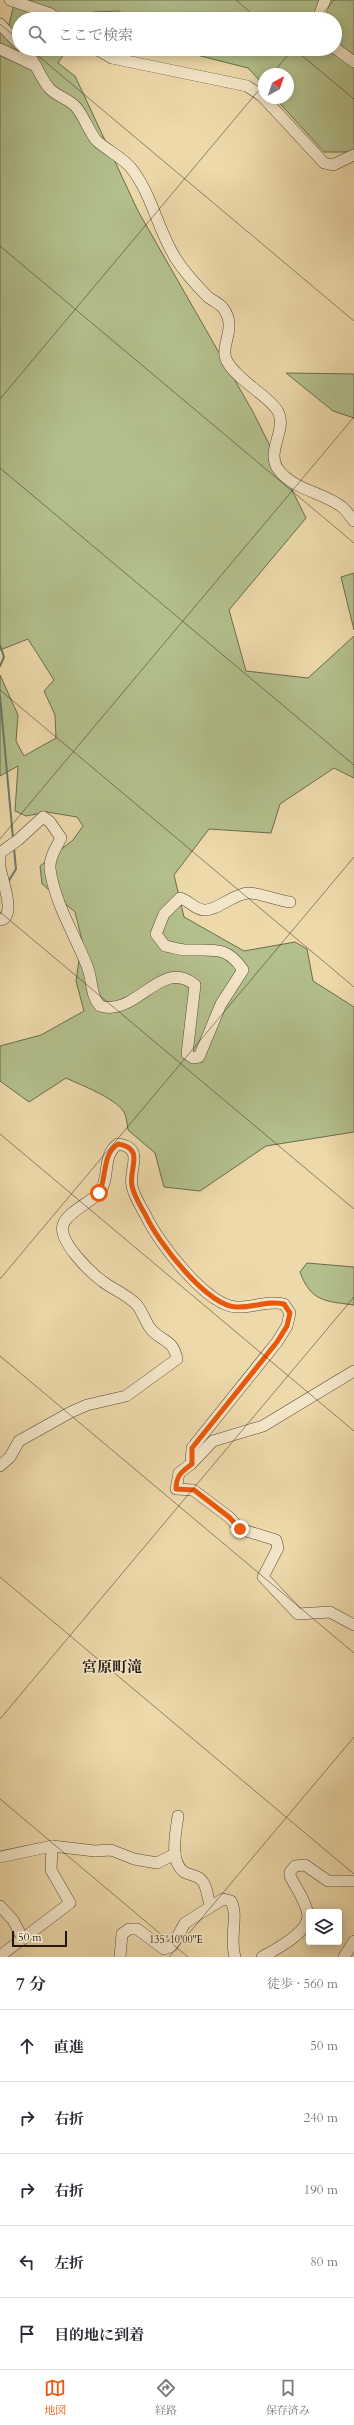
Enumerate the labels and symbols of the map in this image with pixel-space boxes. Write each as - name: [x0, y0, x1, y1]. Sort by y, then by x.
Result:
- north arrow: [258, 68, 294, 104]
- route start: [90, 1184, 108, 1202]
- route end: [231, 1520, 249, 1538]
- district label: 宮原町滝: [82, 1657, 142, 1677]
- scale bar: [12, 1929, 67, 1948]
- text: 135°10'00"E: [149, 1933, 203, 1947]

